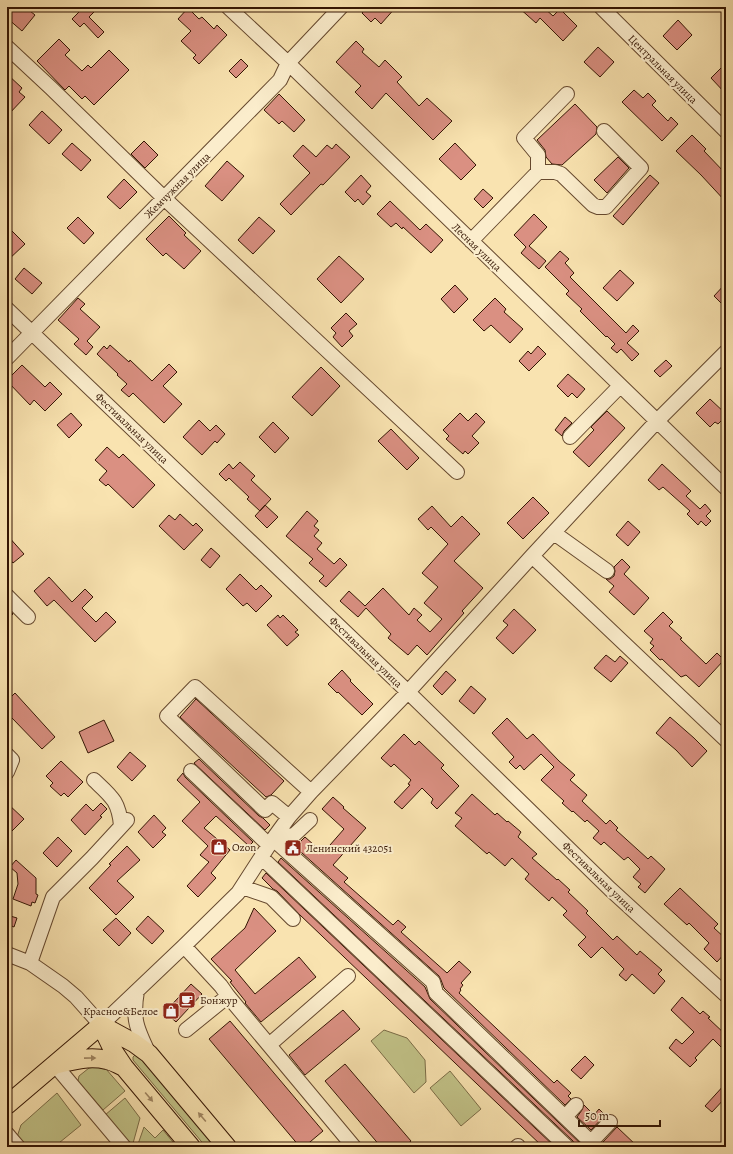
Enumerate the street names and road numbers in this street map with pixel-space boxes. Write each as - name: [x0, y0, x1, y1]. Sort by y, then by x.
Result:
- street label: Центральная улица: [625, 31, 701, 108]
- street label: Жемчужная улица: [141, 148, 214, 222]
- street label: Лесная улица: [449, 220, 505, 276]
- street label: Фестивальная улица: [92, 389, 172, 468]
- street label: Фестивальная улица: [326, 613, 406, 692]
- street label: Фестивальная улица: [559, 838, 639, 917]

